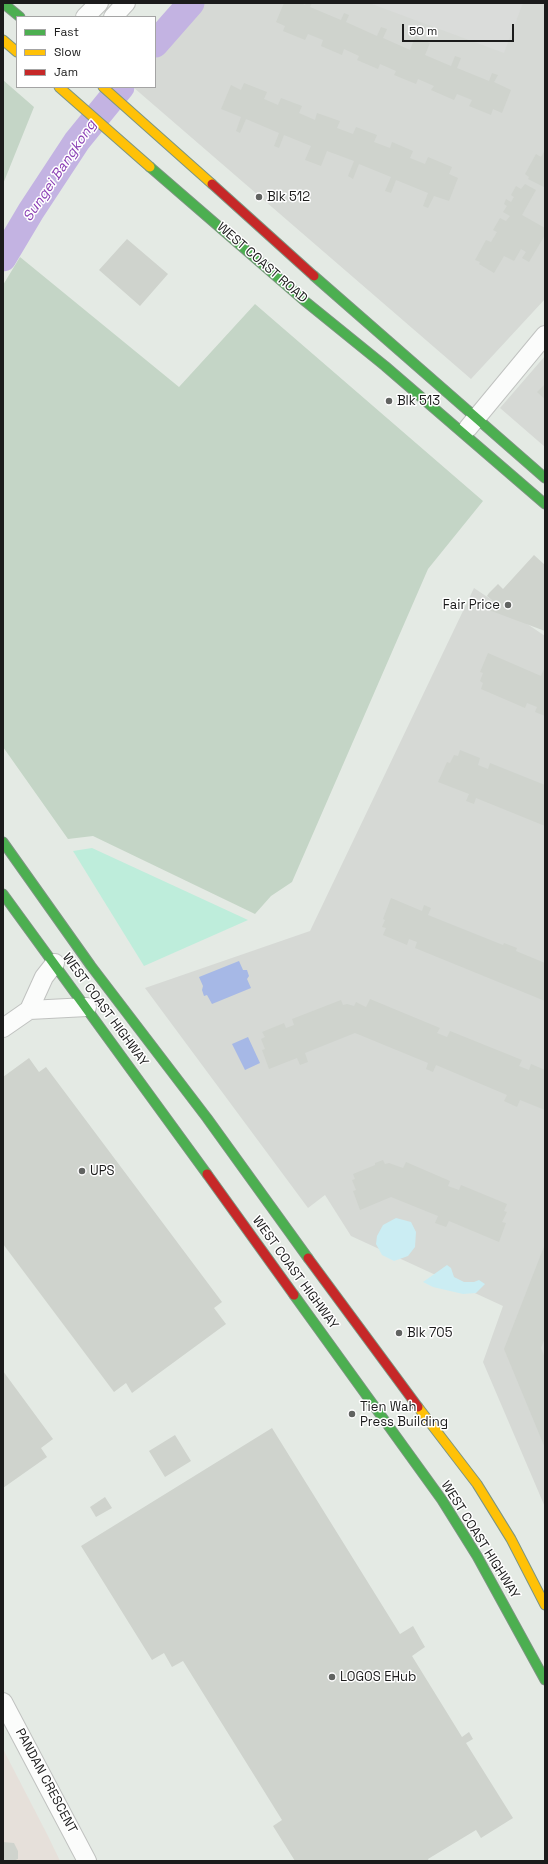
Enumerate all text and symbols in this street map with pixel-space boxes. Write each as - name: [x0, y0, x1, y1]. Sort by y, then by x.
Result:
- legend: [16, 16, 156, 88]
- scale bar: [404, 16, 516, 42]
- text: 50 m: [409, 23, 437, 39]
- text: Fast: [54, 24, 79, 40]
- text: Slow: [54, 44, 81, 60]
- text: Jam: [54, 64, 78, 80]
- water label: Sungei Bangkong: [20, 117, 100, 225]
- place label: Blk 512: [267, 189, 310, 205]
- marker: Blk 512: [254, 192, 264, 202]
- street label: WEST COAST ROAD: [214, 220, 310, 306]
- place label: Blk 513: [397, 393, 440, 409]
- marker: Blk 513: [384, 396, 394, 406]
- place label: Fair Price: [443, 597, 500, 613]
- marker: Fair Price: [503, 600, 513, 610]
- street label: WEST COAST HIGHWAY: [59, 950, 151, 1070]
- place label: UPS: [90, 1163, 114, 1179]
- marker: UPS: [77, 1166, 87, 1176]
- street label: WEST COAST HIGHWAY: [249, 1213, 341, 1333]
- place label: Blk 705: [407, 1325, 452, 1341]
- marker: Blk 705: [394, 1328, 404, 1338]
- place label: Tien Wah Press Building: [360, 1399, 448, 1430]
- marker: Tien Wah Press Building: [347, 1409, 357, 1419]
- street label: WEST COAST HIGHWAY: [437, 1478, 523, 1602]
- place label: LOGOS EHub: [340, 1669, 416, 1685]
- marker: LOGOS EHub: [327, 1672, 337, 1682]
- street label: PANDAN CRESCENT: [12, 1726, 80, 1836]

